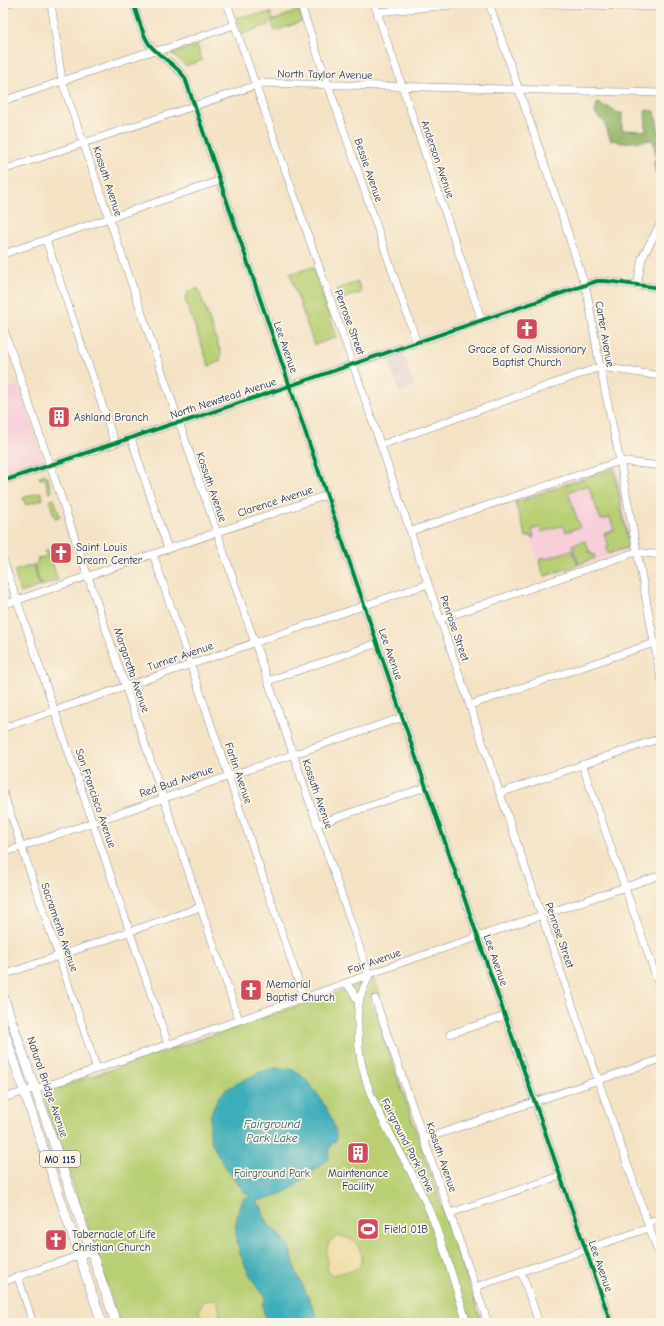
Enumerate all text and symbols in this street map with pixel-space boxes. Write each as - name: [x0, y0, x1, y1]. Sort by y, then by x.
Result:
- street label: North Taylor Avenue: [277, 67, 373, 82]
- street label: Anderson Avenue: [418, 118, 457, 200]
- street label: Bessie Avenue: [352, 137, 386, 204]
- street label: Kossuth Avenue: [90, 144, 125, 218]
- street label: Penrose Street: [332, 288, 368, 357]
- street label: Carter Avenue: [592, 300, 617, 369]
- church icon: Grace of God Missionary Baptist Church: [514, 316, 540, 342]
- street label: Lee Avenue: [271, 320, 301, 375]
- place label: Grace of God Missionary Baptist Church: [468, 343, 586, 369]
- street label: North Newstead Avenue: [168, 375, 278, 422]
- building icon: Ashland Branch: [46, 404, 72, 430]
- place label: Ashland Branch: [74, 411, 149, 424]
- street label: Kossuth Avenue: [194, 451, 230, 524]
- street label: Clarence Avenue: [236, 483, 315, 520]
- church icon: Saint Louis Dream Center: [48, 540, 74, 566]
- place label: Saint Louis Dream Center: [76, 541, 143, 567]
- street label: Penrose Street: [437, 594, 472, 663]
- street label: Margaretta Avenue: [111, 626, 152, 715]
- street label: Lee Avenue: [376, 627, 406, 682]
- street label: Turner Avenue: [145, 639, 215, 674]
- street label: Farlin Avenue: [222, 741, 255, 806]
- street label: San Francisco Avenue: [72, 747, 119, 850]
- street label: Kossuth Avenue: [300, 758, 336, 831]
- street label: Red Bud Avenue: [138, 763, 215, 800]
- street label: Sacramento Avenue: [38, 881, 81, 974]
- street label: Penrose Street: [542, 901, 577, 970]
- street label: Lee Avenue: [481, 933, 511, 988]
- street label: Fair Avenue: [346, 946, 403, 977]
- church icon: Memorial Baptist Church: [238, 977, 264, 1003]
- place label: Memorial Baptist Church: [266, 978, 335, 1004]
- street label: Natural Bridge Avenue: [24, 1035, 71, 1140]
- street label: Fairground Park Drive: [378, 1096, 437, 1195]
- water label: Fairground Park Lake: [244, 1117, 301, 1145]
- street label: Kossuth Avenue: [424, 1121, 460, 1194]
- building icon: Maintenance Facility: [345, 1140, 371, 1166]
- road number: MO 115: [40, 1151, 80, 1167]
- park label: Fairground Park: [234, 1167, 311, 1180]
- place label: Maintenance Facility: [328, 1167, 389, 1193]
- sports icon: Field 01B: [355, 1216, 381, 1242]
- place label: Field 01B: [384, 1223, 428, 1236]
- church icon: Tabernacle of Life Christian Church: [43, 1227, 69, 1253]
- place label: Tabernacle of Life Christian Church: [72, 1228, 156, 1254]
- street label: Lee Avenue: [586, 1239, 616, 1294]

